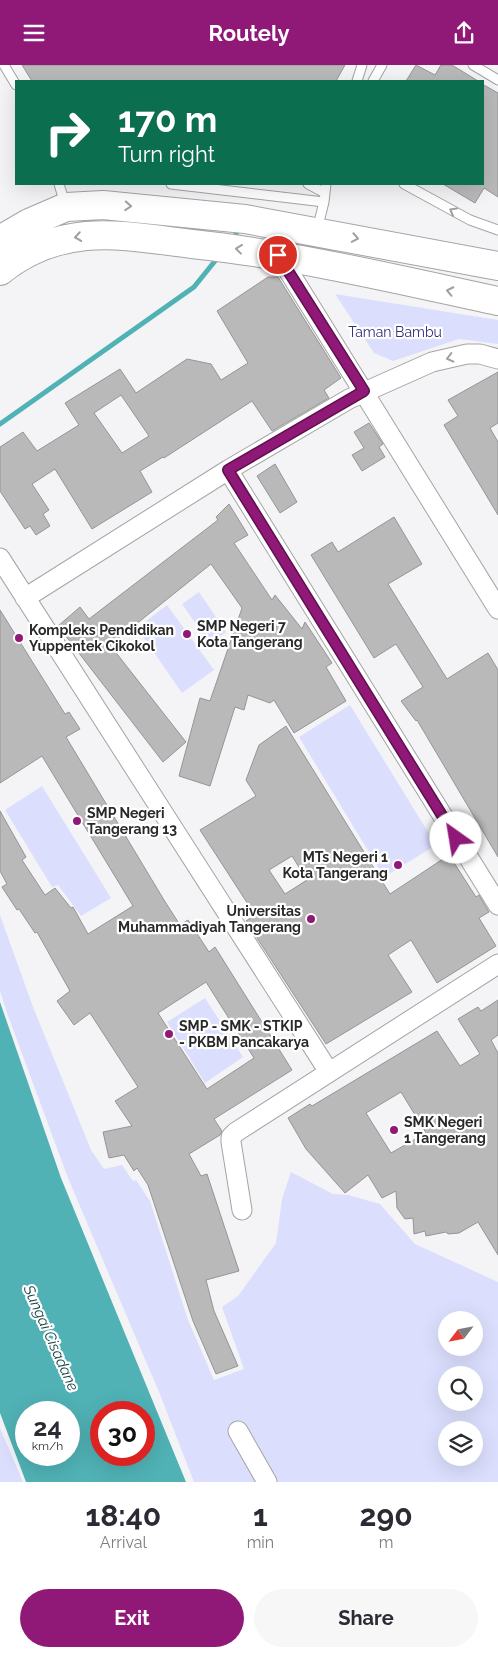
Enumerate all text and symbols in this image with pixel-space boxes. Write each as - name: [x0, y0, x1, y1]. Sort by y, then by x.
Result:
- icon: menu: [20, 19, 48, 47]
- icon: share: [450, 19, 478, 47]
- text: Routely: [208, 20, 290, 46]
- text: 170 m: [118, 99, 217, 140]
- icon: right: [35, 100, 100, 165]
- text: Turn right: [118, 141, 215, 167]
- one-way arrow: [124, 200, 132, 211]
- one-way arrow: [450, 207, 459, 217]
- one-way arrow: [73, 232, 82, 242]
- one-way arrow: [351, 232, 360, 242]
- pin: [257, 234, 299, 276]
- icon: arrive: [264, 241, 292, 269]
- one-way arrow: [235, 244, 243, 255]
- one-way arrow: [446, 286, 455, 296]
- park label: Taman Bambu: [348, 324, 442, 340]
- one-way arrow: [446, 352, 455, 363]
- place label: SMP Negeri 7 Kota Tangerang: [197, 618, 303, 650]
- place label: Kompleks Pendidikan Yuppentek Cikokol: [29, 622, 174, 654]
- marker: SMP Negeri 7 Kota Tangerang: [181, 628, 193, 640]
- marker: Kompleks Pendidikan Yuppentek Cikokol: [13, 632, 25, 644]
- place label: SMP Negeri Tangerang 13: [87, 805, 177, 837]
- position arrow: [429, 811, 481, 863]
- marker: SMP Negeri Tangerang 13: [71, 815, 83, 827]
- place label: MTs Negeri 1 Kota Tangerang: [282, 849, 388, 881]
- marker: MTs Negeri 1 Kota Tangerang: [392, 859, 404, 871]
- place label: Universitas Muhammadiyah Tangerang: [118, 903, 301, 935]
- marker: Universitas Muhammadiyah Tangerang: [305, 913, 317, 925]
- place label: SMP - SMK - STKIP - PKBM Pancakarya: [179, 1018, 309, 1050]
- marker: SMP - SMK - STKIP - PKBM Pancakarya: [163, 1028, 175, 1040]
- place label: SMK Negeri 1 Tangerang: [404, 1114, 486, 1146]
- marker: SMK Negeri 1 Tangerang: [388, 1124, 400, 1136]
- water label: Sungai Cisadane: [19, 1281, 82, 1394]
- north arrow: [438, 1311, 482, 1356]
- map controls: [438, 1311, 483, 1466]
- button: search: [438, 1366, 483, 1411]
- speed limit sign: 30: [90, 1401, 155, 1466]
- text: 24: [33, 1412, 62, 1442]
- button: layers: [438, 1421, 483, 1466]
- text: km/h: [32, 1439, 63, 1453]
- text: 18:40: [85, 1498, 161, 1533]
- text: 1: [253, 1498, 268, 1533]
- text: 290: [360, 1498, 413, 1533]
- text: Arrival: [100, 1533, 147, 1552]
- text: min: [247, 1533, 274, 1552]
- text: m: [379, 1533, 393, 1552]
- button: Exit: [20, 1589, 244, 1647]
- button: Share: [254, 1589, 478, 1647]

